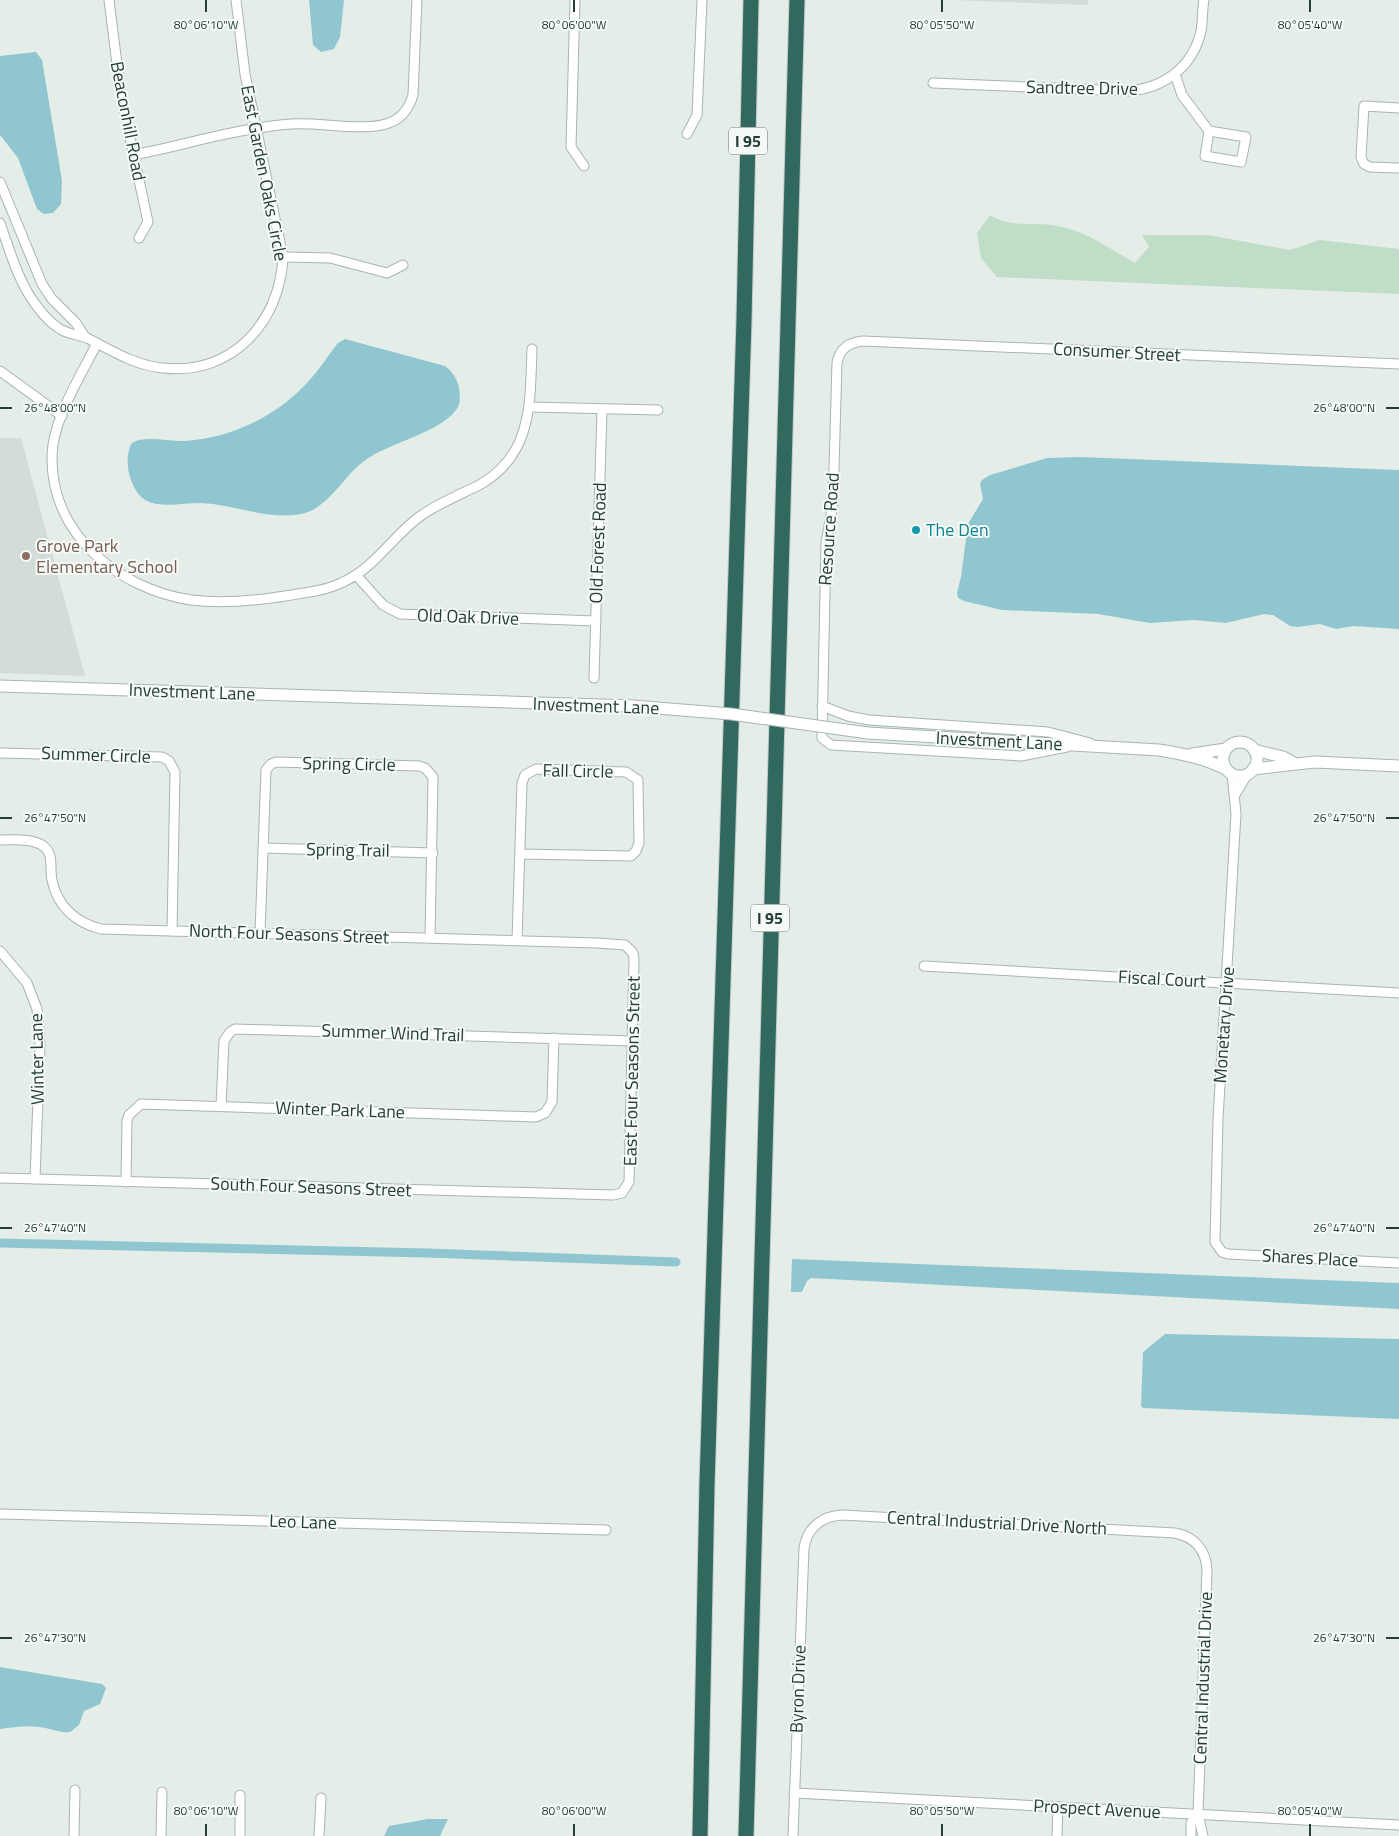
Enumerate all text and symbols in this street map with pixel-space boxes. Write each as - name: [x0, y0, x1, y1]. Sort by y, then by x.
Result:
- text: 80°06'10"W: [174, 15, 239, 34]
- text: 80°06'00"W: [542, 15, 607, 34]
- text: 80°05'50"W: [910, 15, 975, 34]
- text: 80°05'40"W: [1278, 15, 1343, 34]
- street label: Beaconhill Road: [104, 59, 153, 183]
- street label: Sandtree Drive: [1026, 73, 1138, 102]
- street label: East Garden Oaks Circle: [234, 83, 295, 263]
- road number: I 95: [729, 128, 767, 154]
- street label: Consumer Street: [1053, 335, 1182, 368]
- text: 26°48'00"N: [24, 398, 86, 417]
- text: 26°48'00"N: [1313, 398, 1375, 417]
- street label: Resource Road: [811, 472, 846, 586]
- street label: Old Forest Road: [582, 482, 613, 604]
- place label: The Den: [926, 516, 989, 543]
- marker: The Den: [910, 524, 922, 536]
- place label: Grove Park Elementary School: [36, 532, 178, 580]
- marker: Grove Park Elementary School: [20, 550, 32, 562]
- street label: Old Oak Drive: [416, 601, 520, 632]
- street label: Investment Lane: [128, 676, 256, 707]
- street label: Investment Lane: [532, 690, 660, 721]
- street label: Investment Lane: [935, 724, 1063, 757]
- street label: Summer Circle: [41, 739, 151, 770]
- street label: Spring Circle: [302, 749, 396, 778]
- street label: Fall Circle: [542, 756, 614, 785]
- text: 26°47'50"N: [24, 808, 86, 827]
- text: 26°47'50"N: [1313, 808, 1375, 827]
- street label: Spring Trail: [306, 835, 390, 864]
- road number: I 95: [751, 904, 789, 931]
- street label: North Four Seasons Street: [188, 917, 390, 951]
- street label: Fiscal Court: [1117, 963, 1207, 994]
- street label: Monetary Drive: [1206, 966, 1241, 1084]
- street label: East Four Seasons Street: [616, 975, 647, 1166]
- street label: Winter Lane: [22, 1013, 51, 1105]
- street label: Summer Wind Trail: [321, 1017, 465, 1048]
- street label: Winter Park Lane: [275, 1094, 405, 1125]
- street label: South Four Seasons Street: [210, 1169, 413, 1204]
- text: 26°47'40"N: [24, 1218, 86, 1237]
- text: 26°47'40"N: [1313, 1218, 1375, 1237]
- street label: Shares Place: [1261, 1241, 1359, 1274]
- street label: Central Industrial Drive North: [886, 1503, 1108, 1542]
- street label: Leo Lane: [269, 1507, 337, 1536]
- street label: Central Industrial Drive: [1186, 1591, 1219, 1765]
- text: 26°47'30"N: [24, 1628, 86, 1647]
- text: 26°47'30"N: [1313, 1628, 1375, 1647]
- street label: Byron Drive: [782, 1644, 813, 1734]
- street label: Prospect Avenue: [1033, 1792, 1161, 1825]
- text: 80°06'10"W: [174, 1801, 239, 1820]
- text: 80°06'00"W: [542, 1801, 607, 1820]
- text: 80°05'50"W: [910, 1801, 975, 1820]
- text: 80°05'40"W: [1278, 1801, 1343, 1820]

